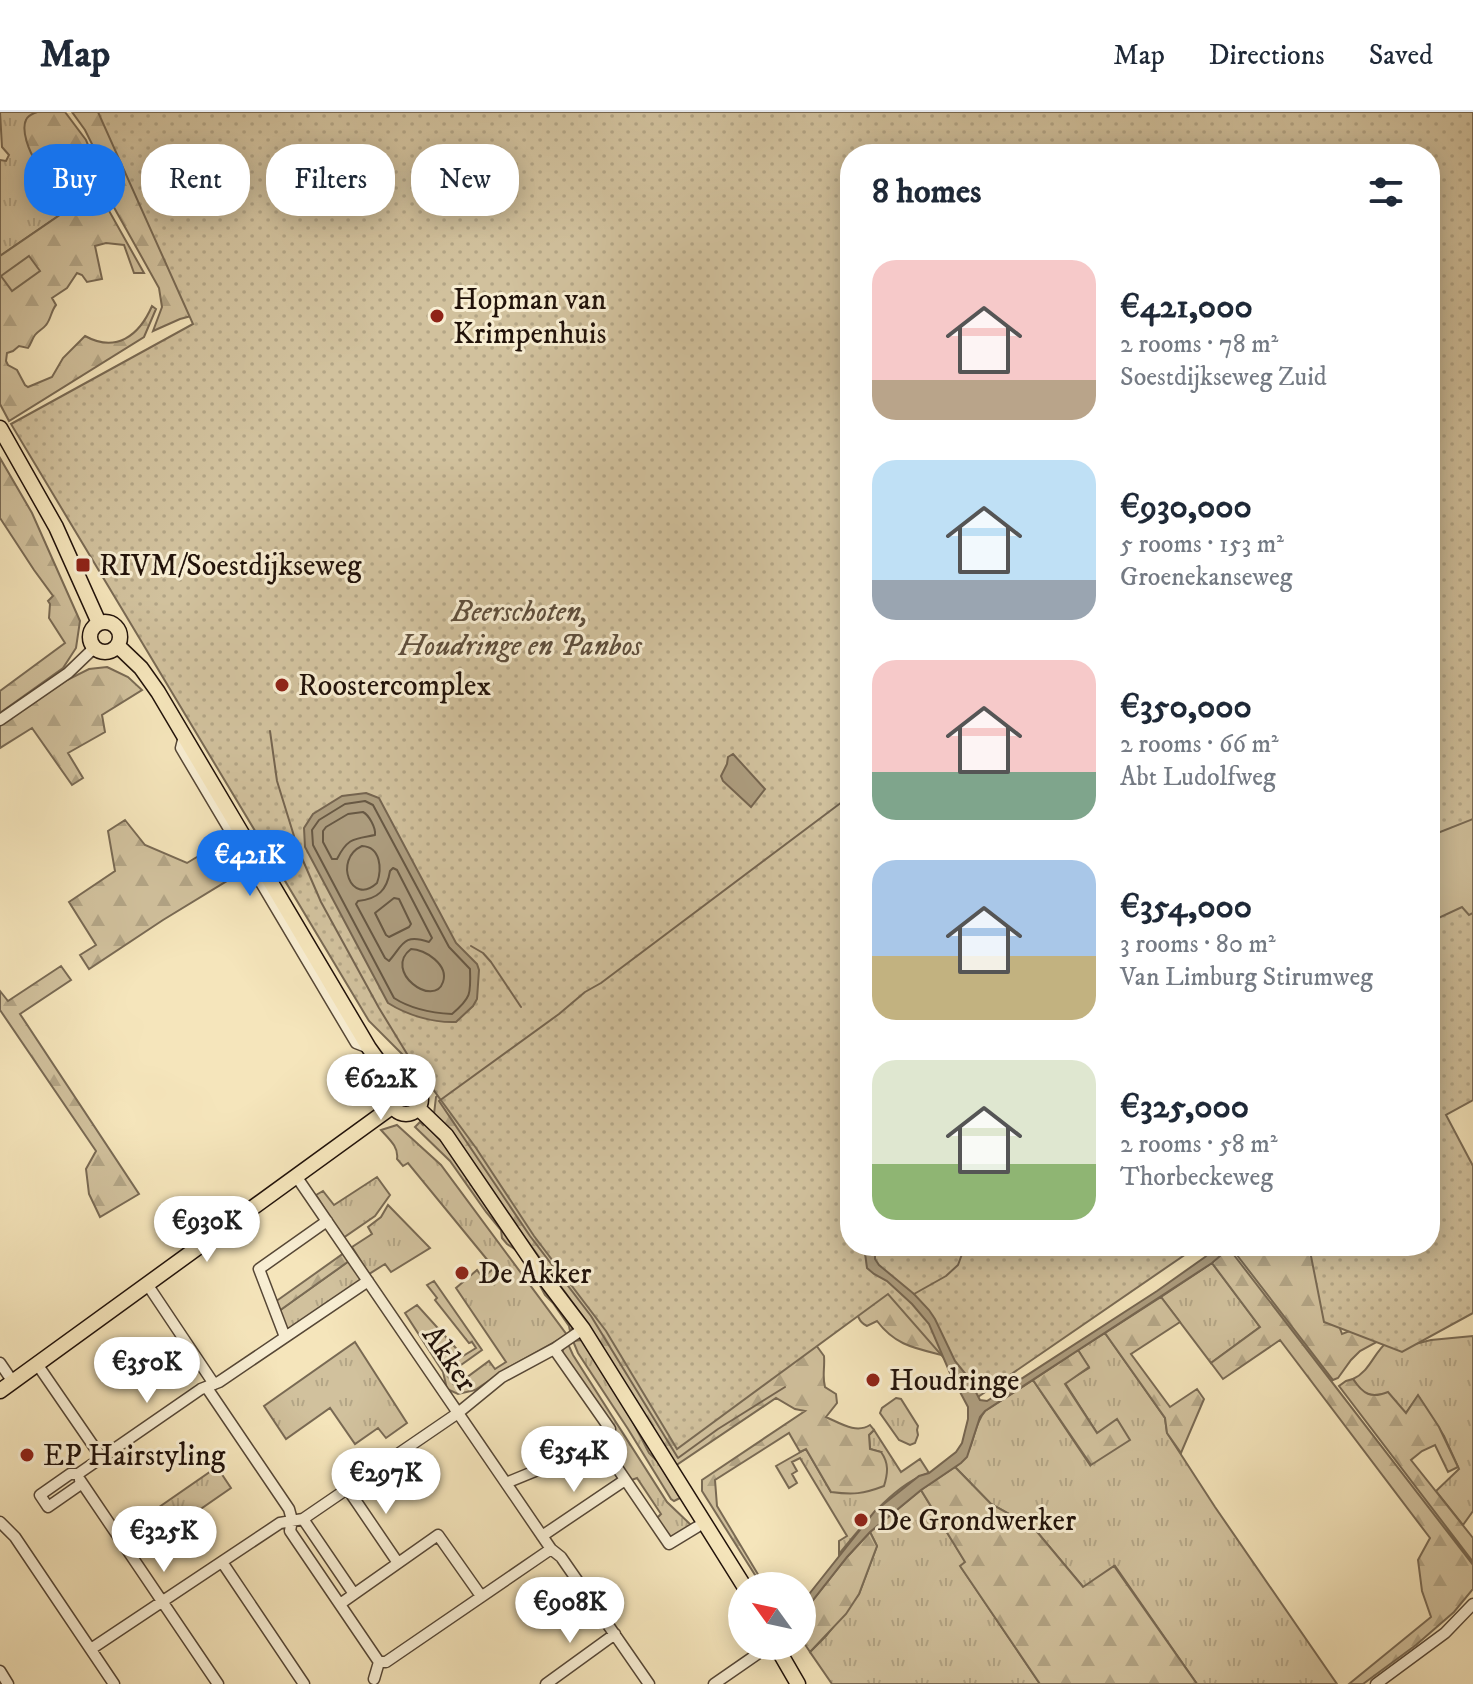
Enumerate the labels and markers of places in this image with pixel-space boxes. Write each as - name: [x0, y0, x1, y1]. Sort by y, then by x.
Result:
- place label: Hopman van Krimpenhuis: [453, 282, 607, 353]
- marker: Hopman van Krimpenhuis: [428, 307, 446, 325]
- place label: RIVM/Soestdijkseweg: [99, 548, 362, 585]
- marker: RIVM/Soestdijkseweg: [74, 556, 92, 574]
- place label: Roostercomplex: [298, 668, 491, 705]
- marker: Roostercomplex: [273, 676, 291, 694]
- pin: €421K: [194, 830, 306, 898]
- pin: €622K: [325, 1054, 437, 1122]
- pin: €930K: [151, 1196, 263, 1264]
- place label: De Akker: [478, 1256, 591, 1293]
- marker: De Akker: [453, 1264, 471, 1282]
- pin: €350K: [91, 1337, 203, 1405]
- place label: Houdringe: [889, 1363, 1019, 1400]
- marker: Houdringe: [864, 1371, 882, 1389]
- pin: €354K: [518, 1426, 630, 1494]
- place label: EP Hairstyling: [43, 1438, 226, 1475]
- marker: EP Hairstyling: [18, 1446, 36, 1464]
- pin: €297K: [330, 1448, 442, 1516]
- place label: De Grondwerker: [877, 1503, 1076, 1540]
- pin: €325K: [108, 1506, 220, 1574]
- marker: De Grondwerker: [852, 1511, 870, 1529]
- pin: €908K: [514, 1577, 626, 1645]

